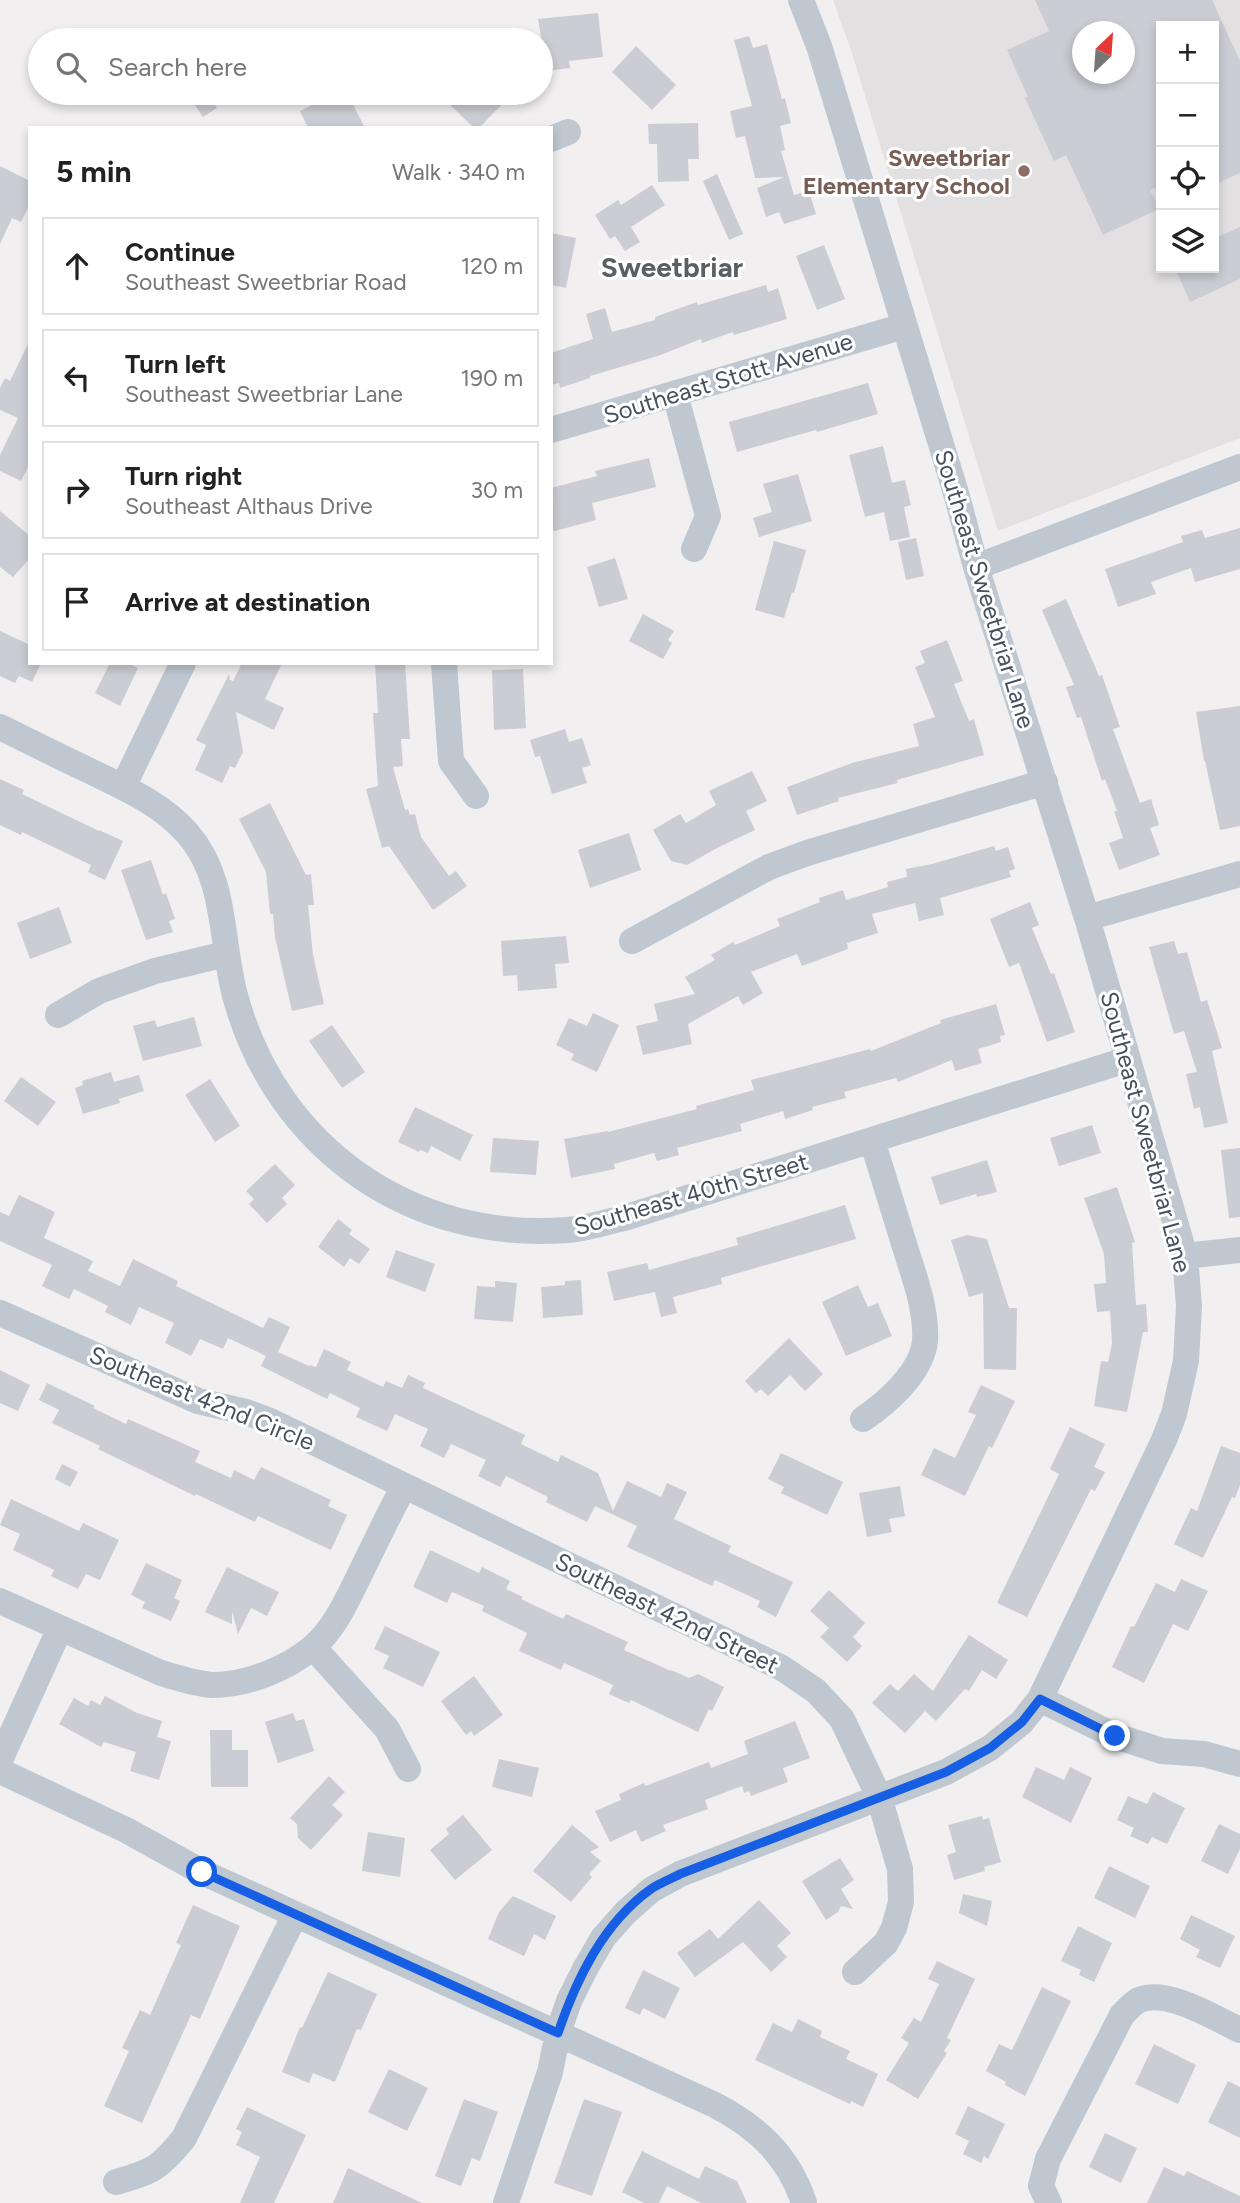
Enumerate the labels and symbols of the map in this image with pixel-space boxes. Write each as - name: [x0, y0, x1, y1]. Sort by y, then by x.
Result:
- north arrow: [1072, 21, 1135, 84]
- place label: Sweetbriar Elementary School: [803, 143, 1010, 200]
- marker: Sweetbriar Elementary School: [1016, 163, 1032, 179]
- district label: Sweetbriar: [601, 250, 744, 284]
- street label: Southeast Stott Avenue: [600, 326, 856, 430]
- street label: Southeast Sweetbriar Lane: [929, 446, 1041, 732]
- street label: Southeast Sweetbriar Lane: [1094, 988, 1198, 1276]
- street label: Southeast 40th Street: [571, 1147, 811, 1241]
- street label: Southeast 42nd Circle: [85, 1340, 319, 1456]
- street label: Southeast 42nd Street: [551, 1546, 783, 1680]
- route end: [1099, 1720, 1130, 1751]
- route start: [186, 1856, 217, 1887]

